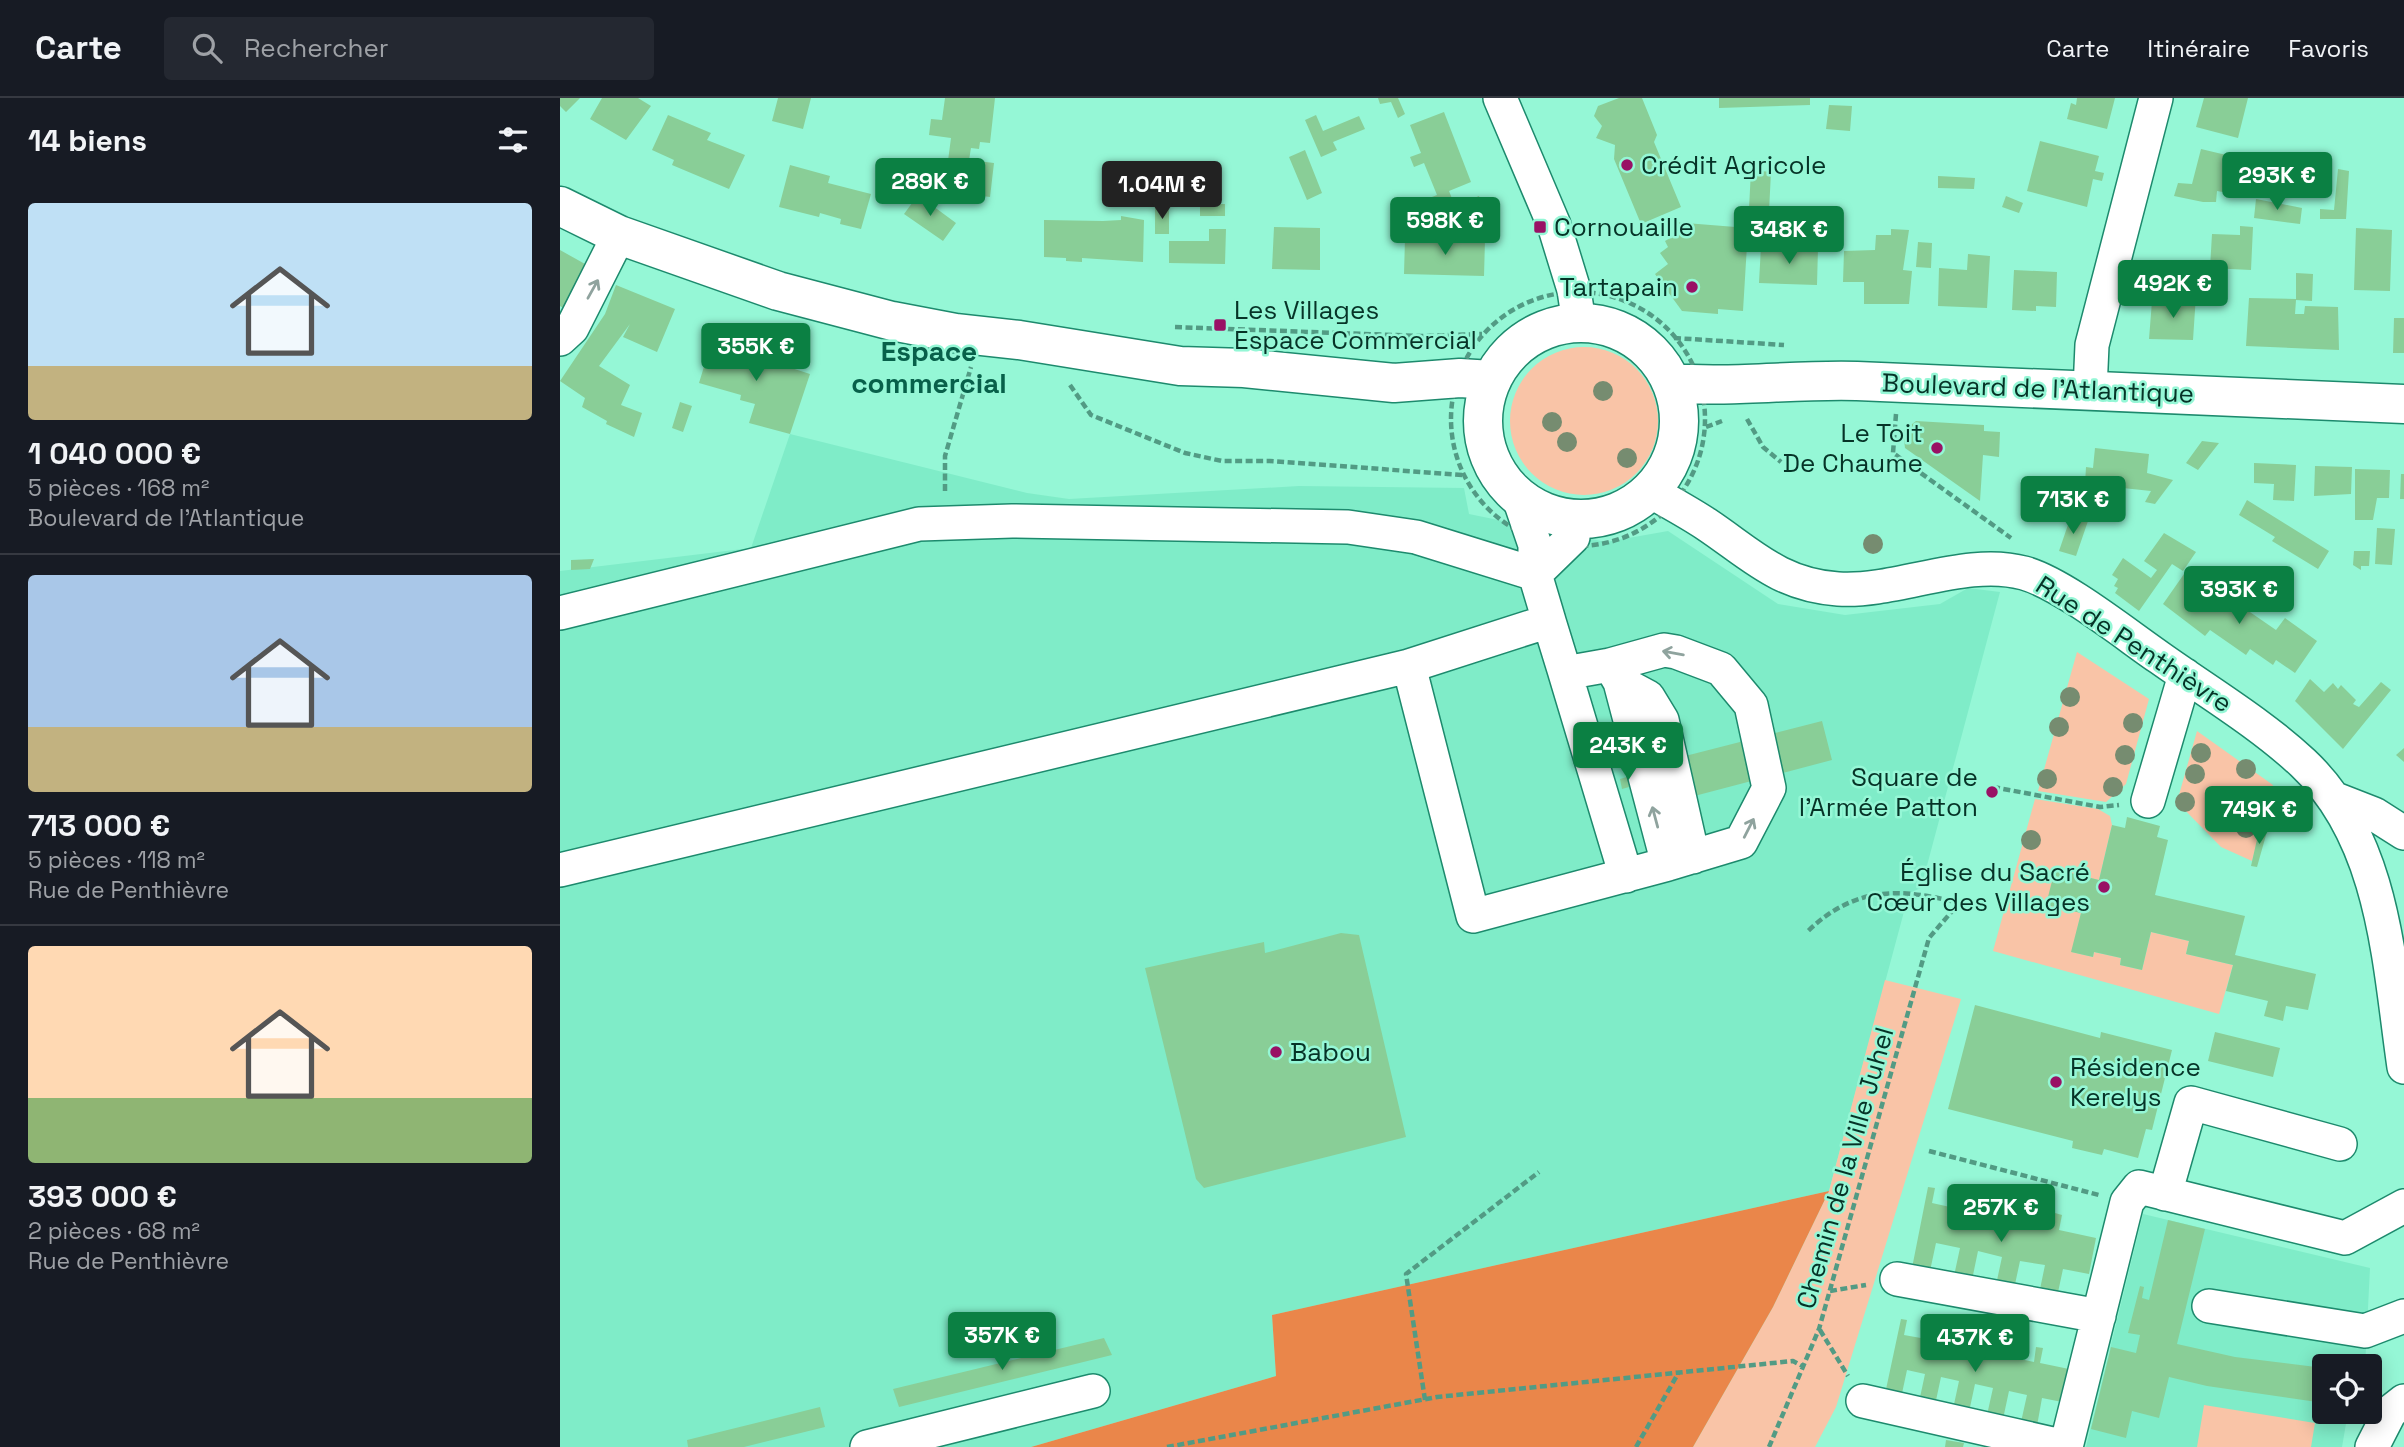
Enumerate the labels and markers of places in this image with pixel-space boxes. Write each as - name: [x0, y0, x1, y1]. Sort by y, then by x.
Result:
- place label: Crédit Agricole: [1641, 148, 1826, 182]
- pin: 293K €: [2220, 152, 2334, 212]
- marker: Crédit Agricole: [1619, 157, 1635, 173]
- pin: 289K €: [873, 158, 987, 218]
- pin: 1.04M €: [1097, 162, 1227, 221]
- pin: 598K €: [1388, 198, 1502, 257]
- pin: 348K €: [1732, 206, 1846, 266]
- place label: Cornouaille: [1554, 210, 1694, 244]
- marker: Cornouaille: [1532, 219, 1548, 235]
- pin: 492K €: [2116, 260, 2230, 320]
- place label: Tartapain: [1559, 270, 1678, 304]
- marker: Tartapain: [1684, 279, 1700, 295]
- place label: Les Villages Espace Commercial: [1234, 293, 1477, 357]
- marker: Les Villages Espace Commercial: [1212, 317, 1228, 333]
- pin: 355K €: [699, 324, 813, 383]
- place label: Le Toit De Chaume: [1783, 416, 1923, 480]
- marker: Le Toit De Chaume: [1929, 440, 1945, 456]
- pin: 713K €: [2016, 476, 2130, 536]
- pin: 393K €: [2182, 566, 2296, 626]
- pin: 243K €: [1571, 722, 1685, 782]
- place label: Square de l'Armée Patton: [1799, 760, 1978, 824]
- marker: Square de l'Armée Patton: [1984, 784, 2000, 800]
- pin: 749K €: [2202, 786, 2316, 846]
- place label: Église du Sacré Cœur des Villages: [1867, 855, 2090, 919]
- marker: Église du Sacré Cœur des Villages: [2096, 879, 2112, 895]
- place label: Babou: [1290, 1035, 1371, 1069]
- marker: Babou: [1268, 1044, 1284, 1060]
- place label: Résidence Kerelys: [2070, 1050, 2201, 1114]
- marker: Résidence Kerelys: [2048, 1074, 2064, 1090]
- pin: 257K €: [1944, 1184, 2058, 1244]
- pin: 357K €: [945, 1312, 1059, 1372]
- pin: 437K €: [1918, 1314, 2032, 1374]

